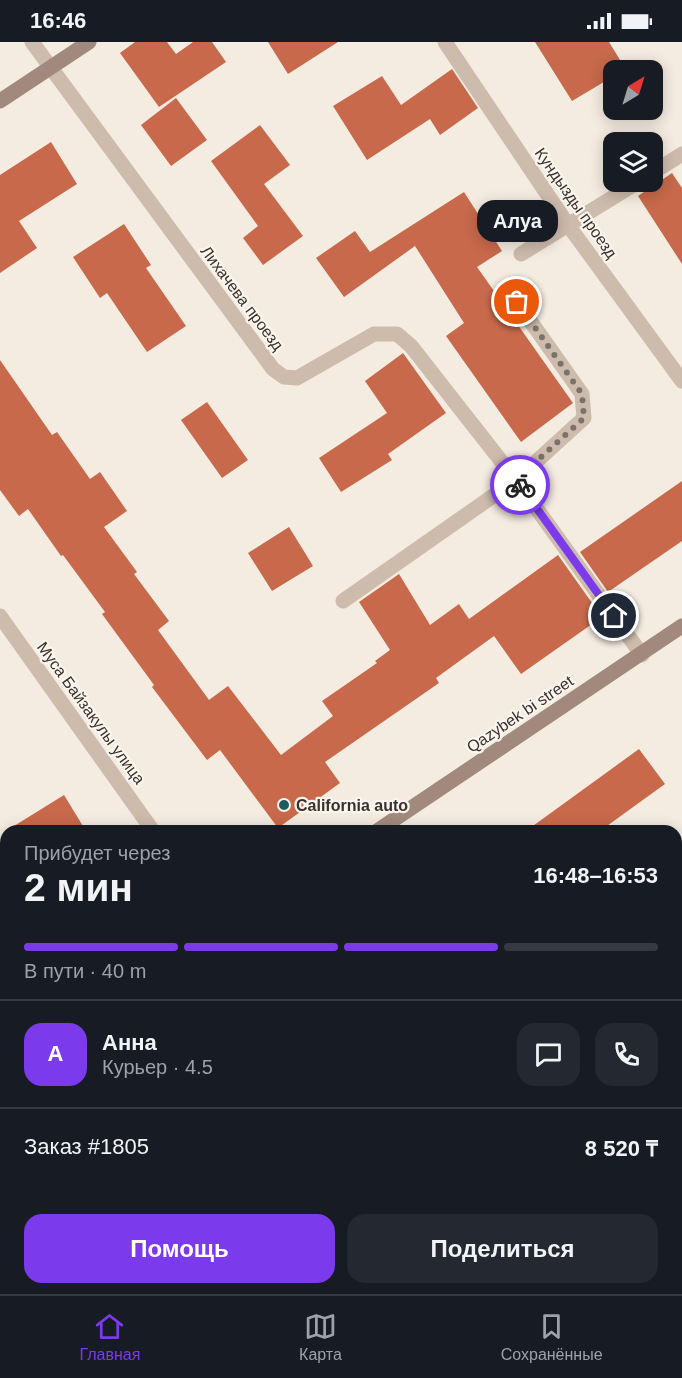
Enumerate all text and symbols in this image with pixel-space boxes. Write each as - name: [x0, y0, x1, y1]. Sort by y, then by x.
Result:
- text: 16:46: [30, 8, 86, 33]
- north arrow: [603, 60, 663, 120]
- map controls: [603, 60, 663, 192]
- button: layers: [603, 132, 663, 192]
- street label: Кундызды проезд: [532, 145, 621, 262]
- callout: Алуа: [476, 200, 558, 242]
- text: Алуа: [493, 210, 542, 232]
- street label: Лихачева проезд: [197, 243, 287, 354]
- pin: [491, 276, 542, 327]
- icon: bag: [500, 285, 533, 318]
- courier: [490, 455, 550, 515]
- icon: bike: [504, 469, 537, 502]
- pin: [588, 590, 639, 641]
- icon: home: [597, 599, 630, 632]
- street label: Муса Байзакулы улица: [34, 639, 148, 787]
- street label: Qazybek bi street: [464, 672, 577, 756]
- place label: California auto: [296, 797, 408, 814]
- marker: California auto: [277, 798, 291, 812]
- text: Прибудет через: [24, 842, 170, 864]
- text: 16:48–16:53: [533, 863, 658, 888]
- text: 2 мин: [24, 866, 133, 909]
- text: В пути · 40 m: [24, 960, 146, 982]
- button: chat: [517, 1023, 580, 1086]
- button: phone: [595, 1023, 658, 1086]
- text: Анна: [102, 1030, 157, 1055]
- text: А: [48, 1041, 63, 1066]
- text: Курьер · 4.5: [102, 1056, 213, 1078]
- text: Заказ #1805: [24, 1134, 149, 1159]
- text: 8 520 ₸: [585, 1136, 658, 1161]
- button: Помощь: [24, 1214, 335, 1283]
- button: Поделиться: [347, 1214, 658, 1283]
- tab: Главная: [79, 1310, 140, 1364]
- tab: Карта: [299, 1310, 342, 1364]
- tab: Сохранённые: [501, 1310, 603, 1364]

